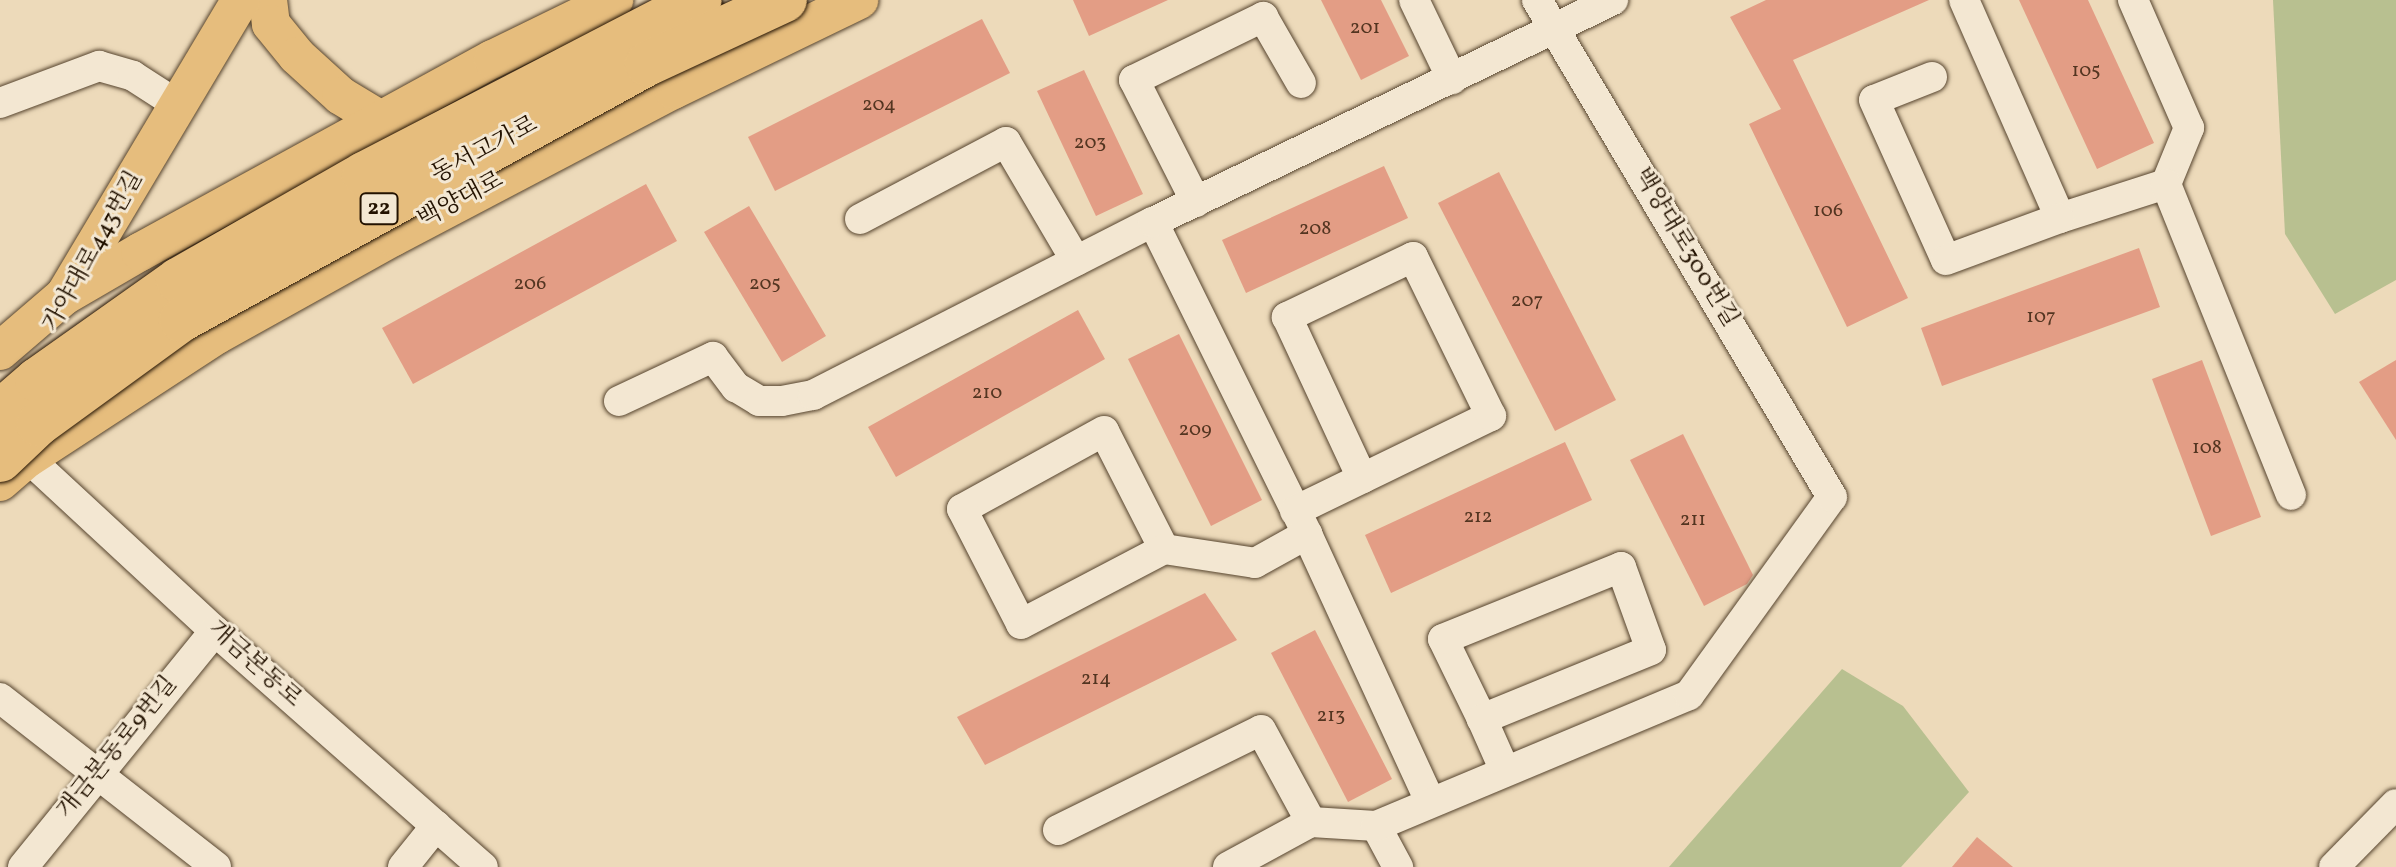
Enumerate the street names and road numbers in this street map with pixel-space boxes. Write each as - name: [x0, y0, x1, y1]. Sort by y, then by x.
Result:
- street label: 동서고가로: [427, 111, 543, 191]
- street label: 백양대로300번길: [1626, 163, 1744, 333]
- street label: 가야대로443번길: [38, 167, 150, 337]
- street label: 백양대로: [413, 167, 509, 235]
- road number: 22: [359, 191, 399, 227]
- street label: 개금본동로: [201, 616, 307, 714]
- street label: 개금본동로9번길: [52, 671, 184, 825]

